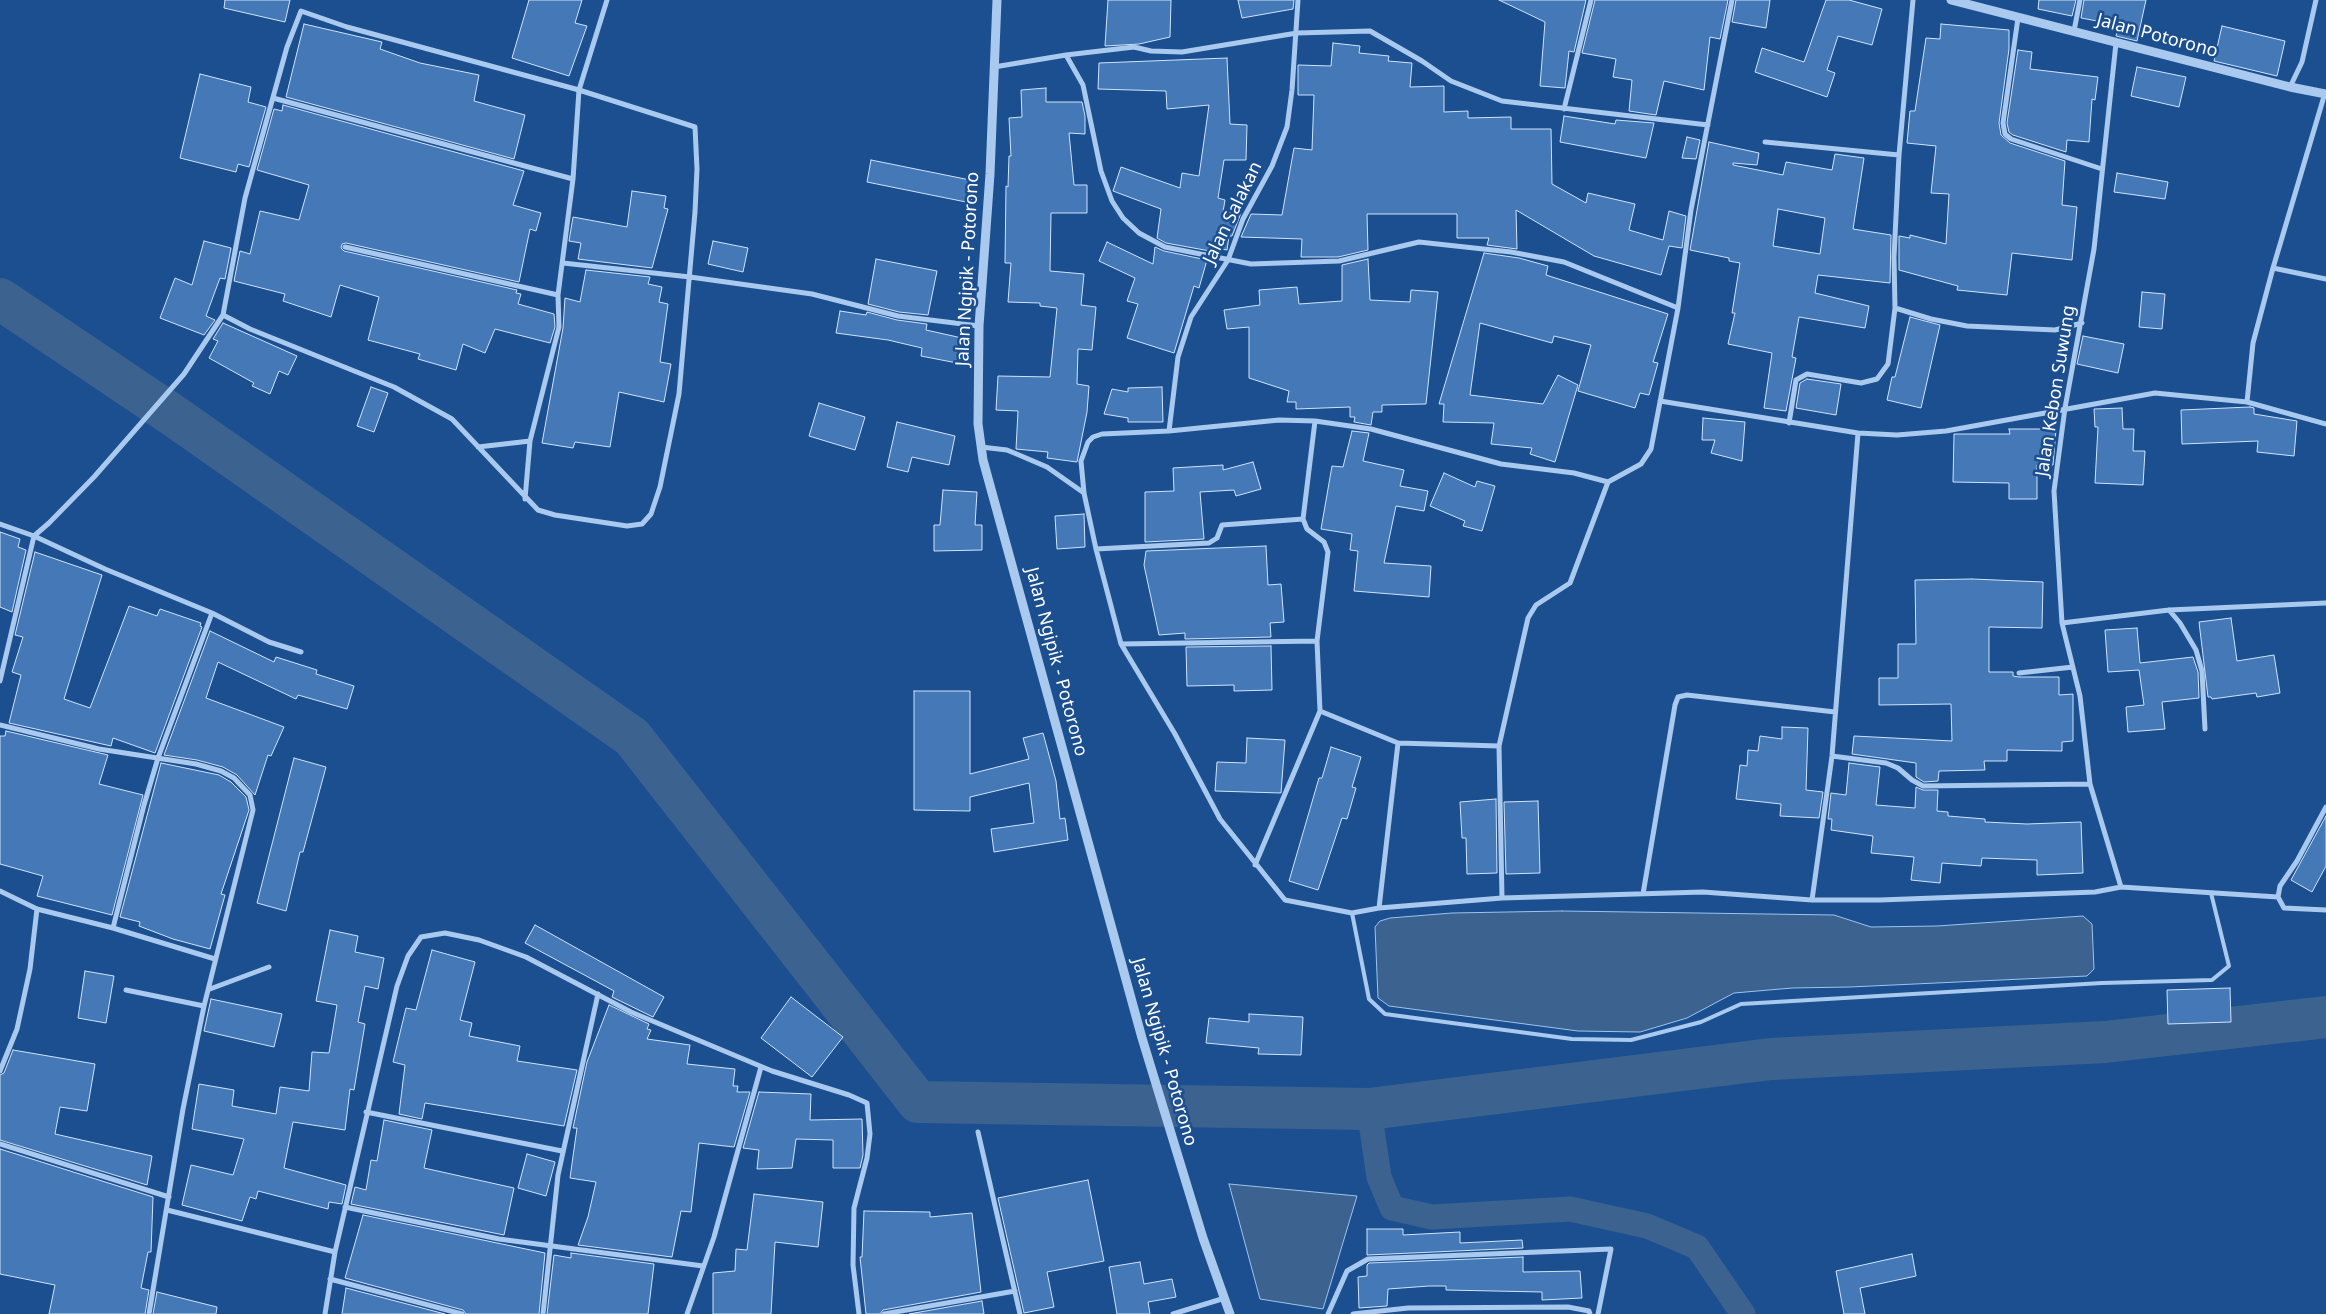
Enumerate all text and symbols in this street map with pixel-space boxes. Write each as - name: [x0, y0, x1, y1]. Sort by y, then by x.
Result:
- street label: Jalan Potorono: [2094, 9, 2220, 63]
- street label: Jalan Salakan: [1199, 158, 1267, 268]
- street label: Jalan Ngipik - Potorono: [952, 171, 984, 367]
- street label: Jalan Kebon Suwung: [2032, 304, 2080, 478]
- street label: Jalan Ngipik - Potorono: [1020, 565, 1092, 759]
- street label: Jalan Ngipik - Potorono: [1127, 956, 1201, 1148]

